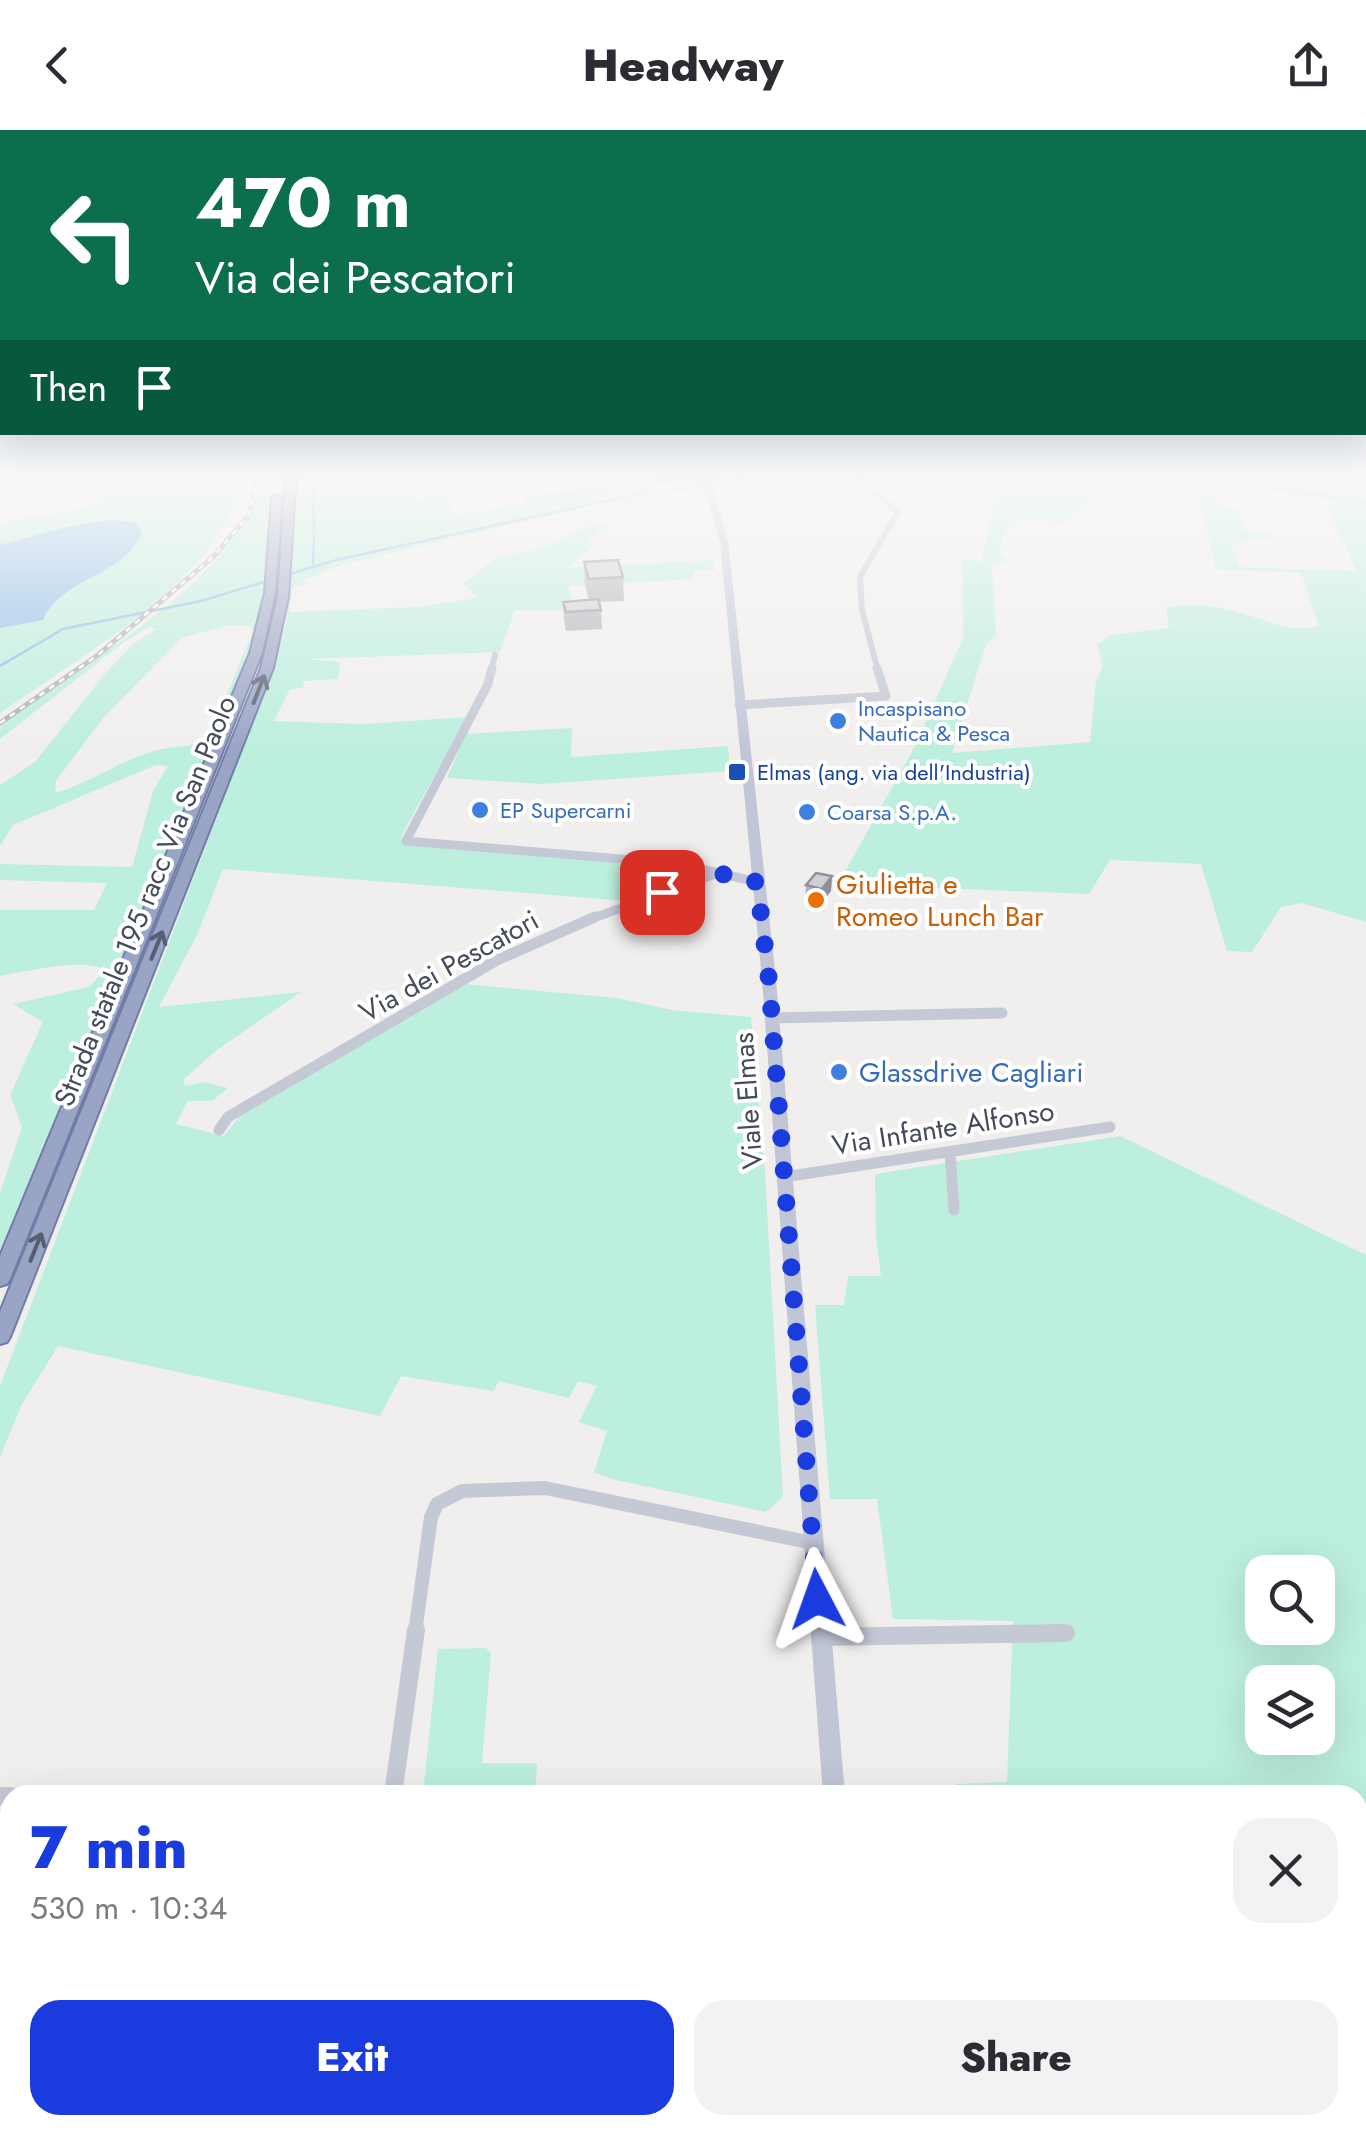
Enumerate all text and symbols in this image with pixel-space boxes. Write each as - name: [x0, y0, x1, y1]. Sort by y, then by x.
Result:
- text: Headway: [582, 33, 784, 98]
- icon: back: [30, 38, 85, 93]
- icon: share: [1281, 38, 1336, 93]
- text: 470 m: [195, 152, 411, 253]
- icon: left: [30, 170, 160, 300]
- text: Via dei Pescatori: [195, 245, 516, 310]
- text: Then: [30, 360, 107, 415]
- icon: arrive: [127, 360, 182, 415]
- one-way arrow: [251, 674, 269, 705]
- street label: Strada statale 195 racc Via San Paolo: [44, 690, 246, 1112]
- place label: Incaspisano Nautica & Pesca: [858, 692, 1010, 749]
- marker: Incaspisano Nautica & Pesca: [827, 710, 849, 732]
- place label: Elmas (ang. via dell'Industria): [757, 756, 1031, 788]
- marker: Elmas (ang. via dell'Industria): [726, 761, 748, 783]
- place label: EP Supercarni: [500, 794, 631, 826]
- place label: Coarsa S.p.A.: [827, 796, 957, 828]
- marker: EP Supercarni: [469, 799, 491, 821]
- marker: Coarsa S.p.A.: [796, 801, 818, 823]
- pin: [620, 850, 705, 935]
- place label: Giulietta e Romeo Lunch Bar: [836, 864, 1044, 937]
- icon: arrive: [635, 865, 690, 920]
- marker: Giulietta e Romeo Lunch Bar: [805, 889, 827, 911]
- street label: Via dei Pescatori: [352, 900, 546, 1032]
- one-way arrow: [150, 930, 168, 961]
- street label: Viale Elmas: [723, 1031, 773, 1171]
- place label: Glassdrive Cagliari: [859, 1052, 1083, 1093]
- marker: Glassdrive Cagliari: [828, 1061, 850, 1083]
- street label: Via Infante Alfonso: [829, 1090, 1057, 1166]
- one-way arrow: [29, 1232, 47, 1262]
- position arrow: [765, 1547, 869, 1651]
- map controls: [1245, 1555, 1335, 1755]
- button: search: [1245, 1555, 1335, 1645]
- button: layers: [1245, 1665, 1335, 1755]
- text: 7 min: [30, 1804, 188, 1891]
- button: close: [1233, 1818, 1338, 1923]
- text: 530 m · 10:34: [30, 1885, 227, 1931]
- button: Exit: [30, 2000, 674, 2115]
- button: Share: [694, 2000, 1338, 2115]

